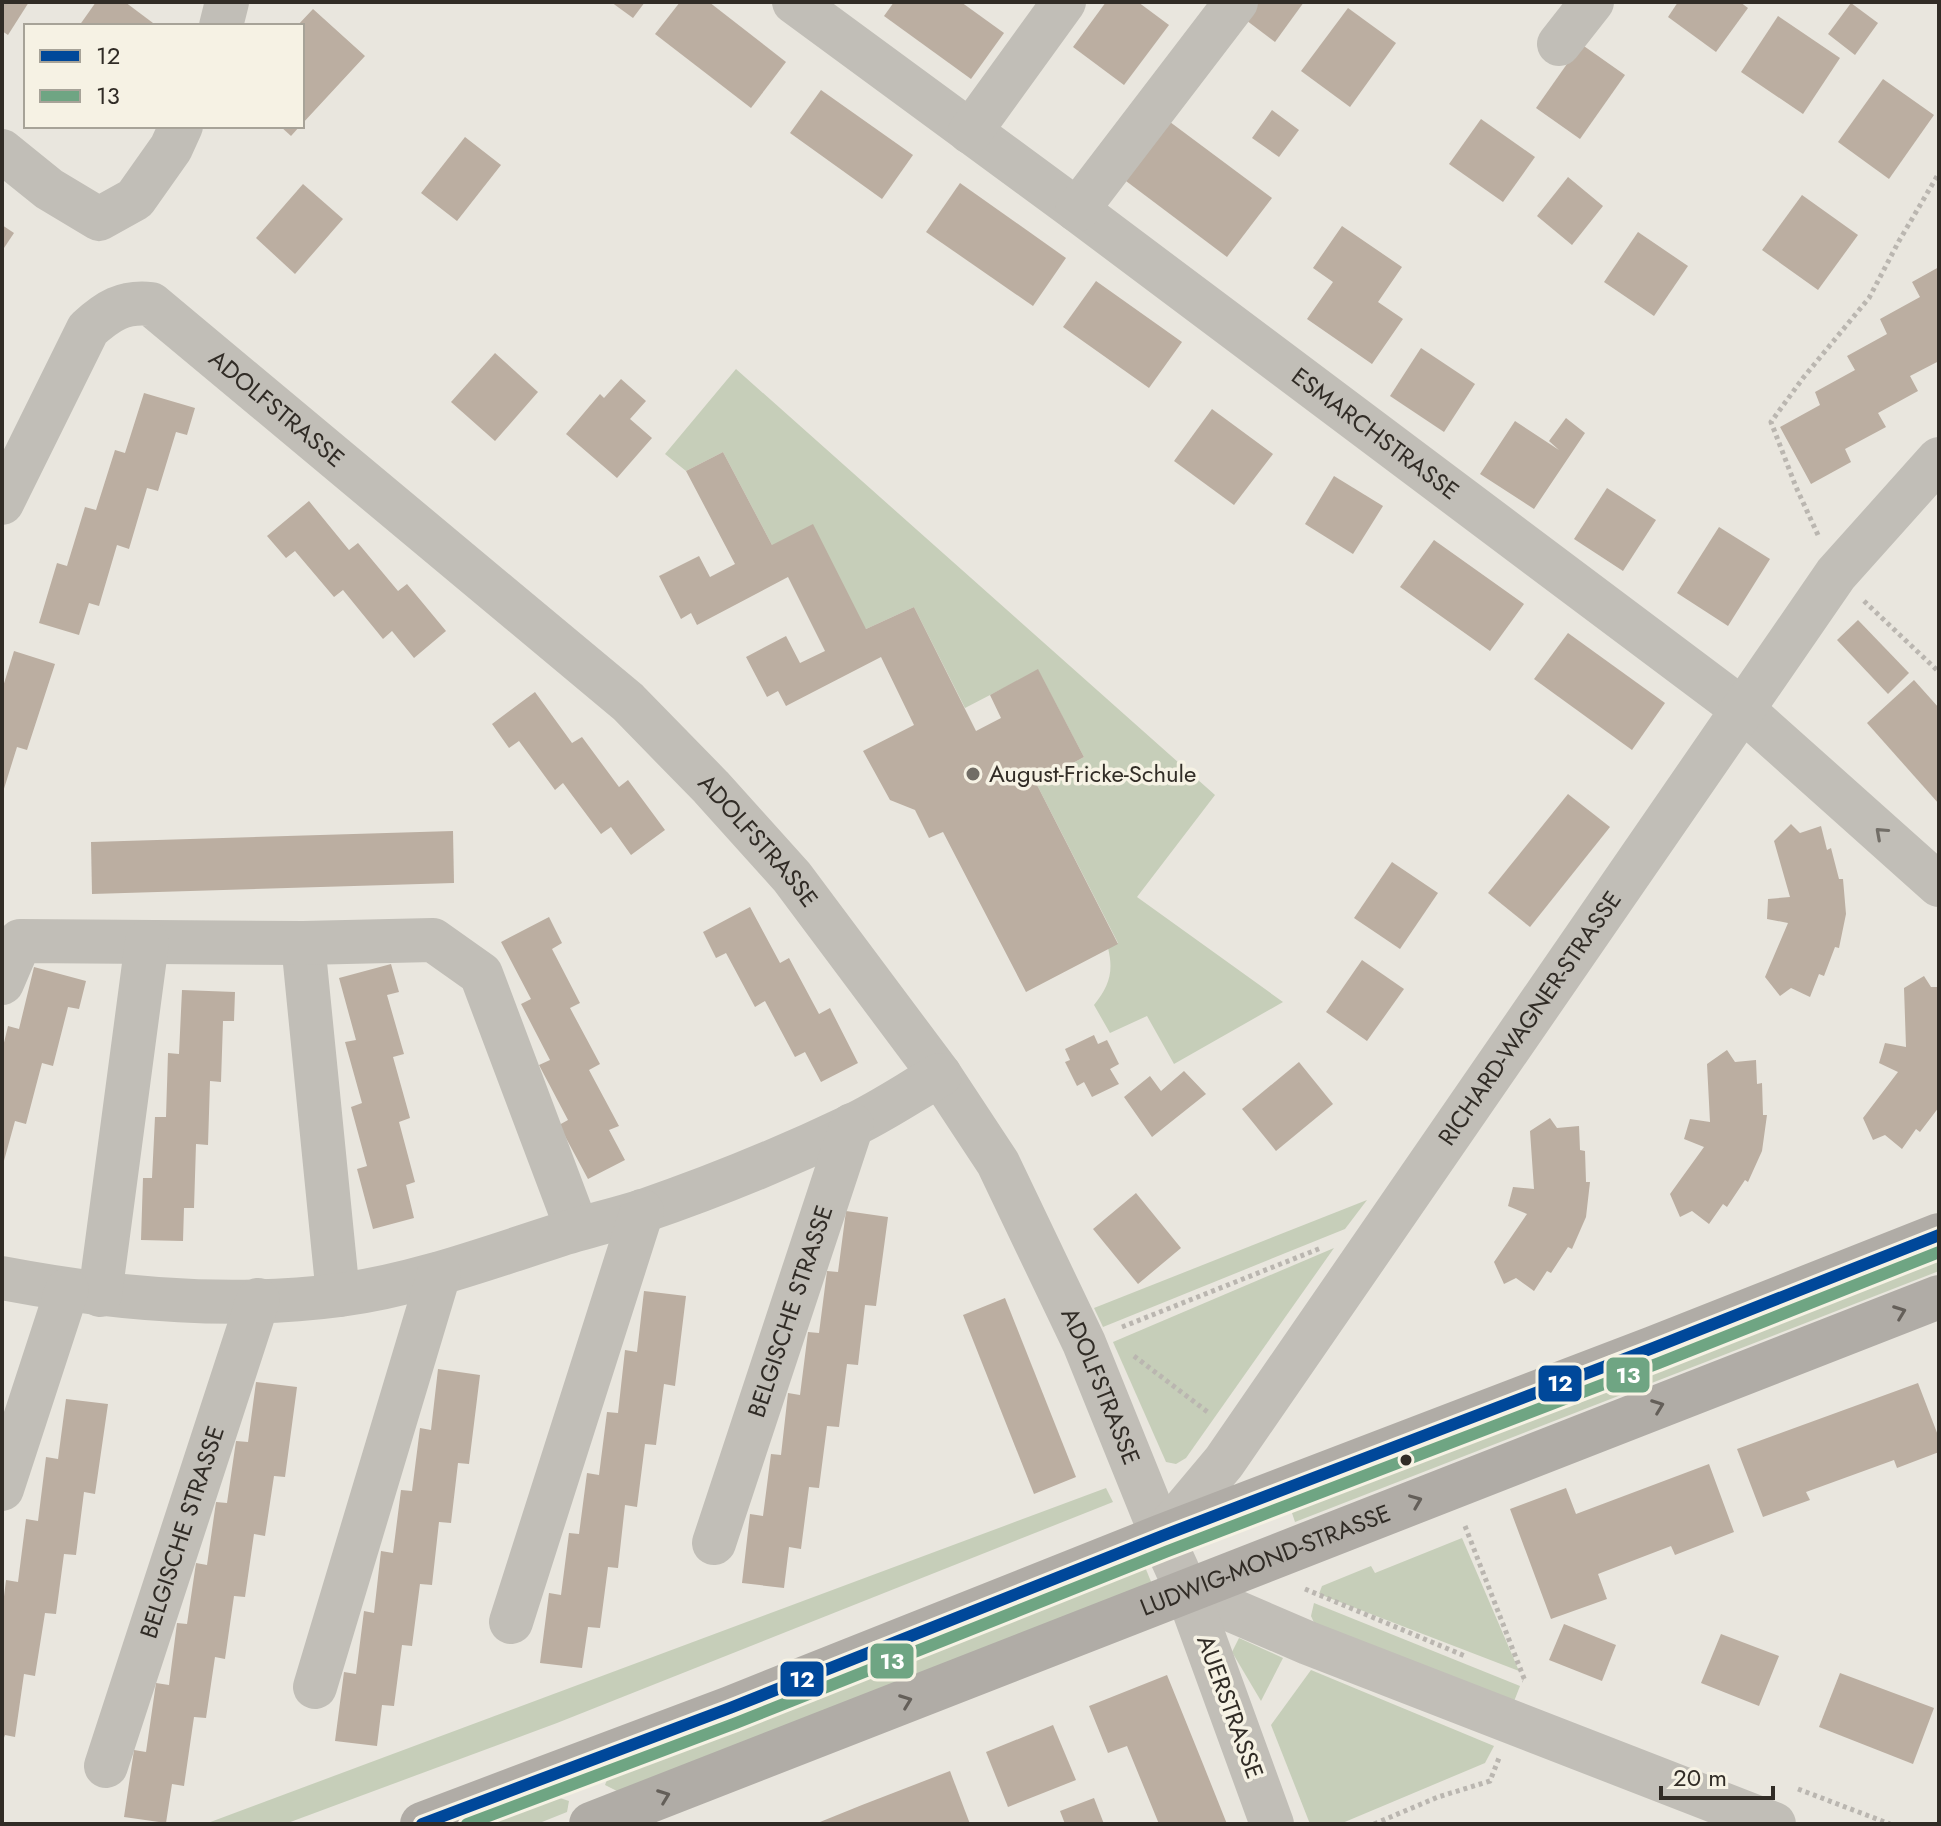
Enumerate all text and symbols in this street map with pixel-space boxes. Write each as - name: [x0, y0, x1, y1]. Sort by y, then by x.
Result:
- legend: [24, 24, 304, 128]
- text: 12: [96, 38, 120, 73]
- text: 13: [96, 78, 120, 113]
- street label: ADOLFSTRASSE: [202, 341, 352, 475]
- street label: ESMARCHSTRASSE: [1284, 359, 1467, 508]
- place label: August-Fricke-Schule: [989, 756, 1196, 791]
- marker: August-Fricke-Schule: [964, 765, 982, 783]
- street label: ADOLFSTRASSE: [690, 766, 827, 914]
- one-way arrow: [1875, 828, 1890, 843]
- street label: RICHARD-WAGNER-STRASSE: [1429, 884, 1630, 1152]
- street label: BELGISCHE STRASSE: [739, 1200, 841, 1422]
- street label: ADOLFSTRASSE: [1053, 1302, 1149, 1470]
- one-way arrow: [1892, 1305, 1906, 1322]
- line badge: 13: [1605, 1356, 1651, 1394]
- text: 13: [1616, 1359, 1640, 1391]
- line badge: 12: [1537, 1364, 1583, 1403]
- text: 12: [1547, 1367, 1573, 1399]
- one-way arrow: [1650, 1399, 1664, 1416]
- street label: BELGISCHE STRASSE: [131, 1421, 233, 1643]
- unlabelled marker: [1398, 1452, 1414, 1468]
- street label: LUDWIG-MOND-STRASSE: [1135, 1495, 1396, 1625]
- one-way arrow: [1408, 1495, 1422, 1511]
- street label: AUERSTRASSE: [1188, 1630, 1273, 1784]
- line badge: 13: [869, 1642, 915, 1680]
- text: 13: [880, 1645, 904, 1677]
- line badge: 12: [779, 1660, 825, 1698]
- text: 12: [789, 1663, 815, 1695]
- one-way arrow: [898, 1694, 912, 1711]
- scale bar: [1661, 1750, 1773, 1800]
- text: 20 m: [1673, 1760, 1727, 1795]
- one-way arrow: [656, 1789, 670, 1806]

